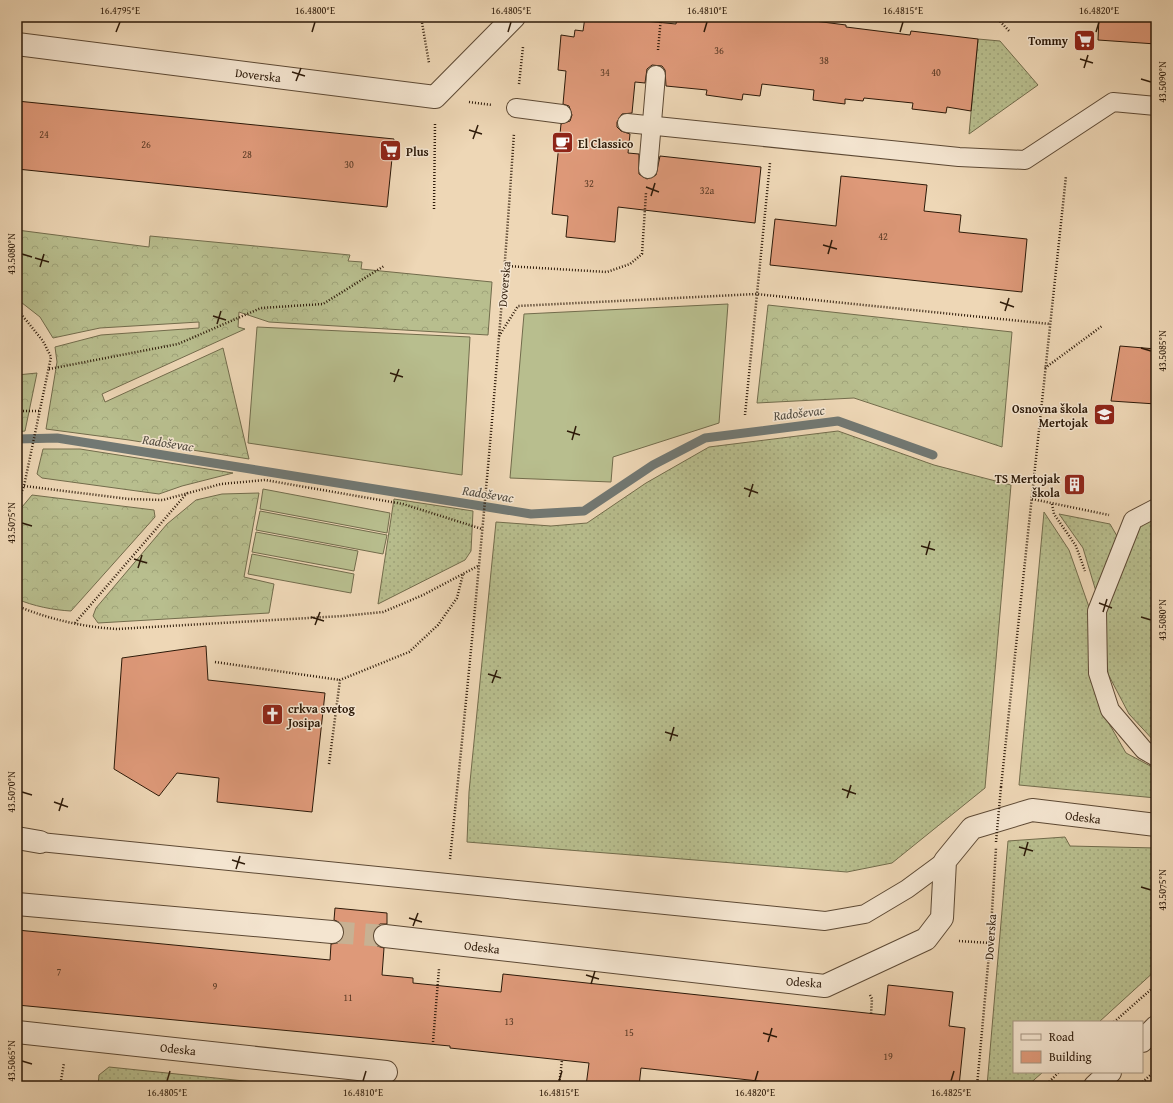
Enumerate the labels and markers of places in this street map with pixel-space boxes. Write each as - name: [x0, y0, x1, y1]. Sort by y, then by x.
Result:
- supermarket icon: Tommy: [1071, 27, 1097, 53]
- place label: Tommy: [1028, 32, 1069, 49]
- cafe icon: El Classico: [549, 130, 575, 156]
- place label: El Classico: [578, 135, 634, 152]
- supermarket icon: Plus: [378, 138, 404, 164]
- place label: Plus: [406, 143, 429, 160]
- place label: Osnovna škola Mertojak: [1012, 400, 1089, 431]
- school or university icon: Osnovna škola Mertojak: [1091, 402, 1117, 428]
- place label: TS Mertojak škola: [995, 470, 1061, 501]
- building icon: TS Mertojak škola: [1062, 472, 1088, 498]
- place label: crkva svetog Josipa: [286, 700, 355, 731]
- church icon: crkva svetog Josipa: [259, 702, 285, 728]

